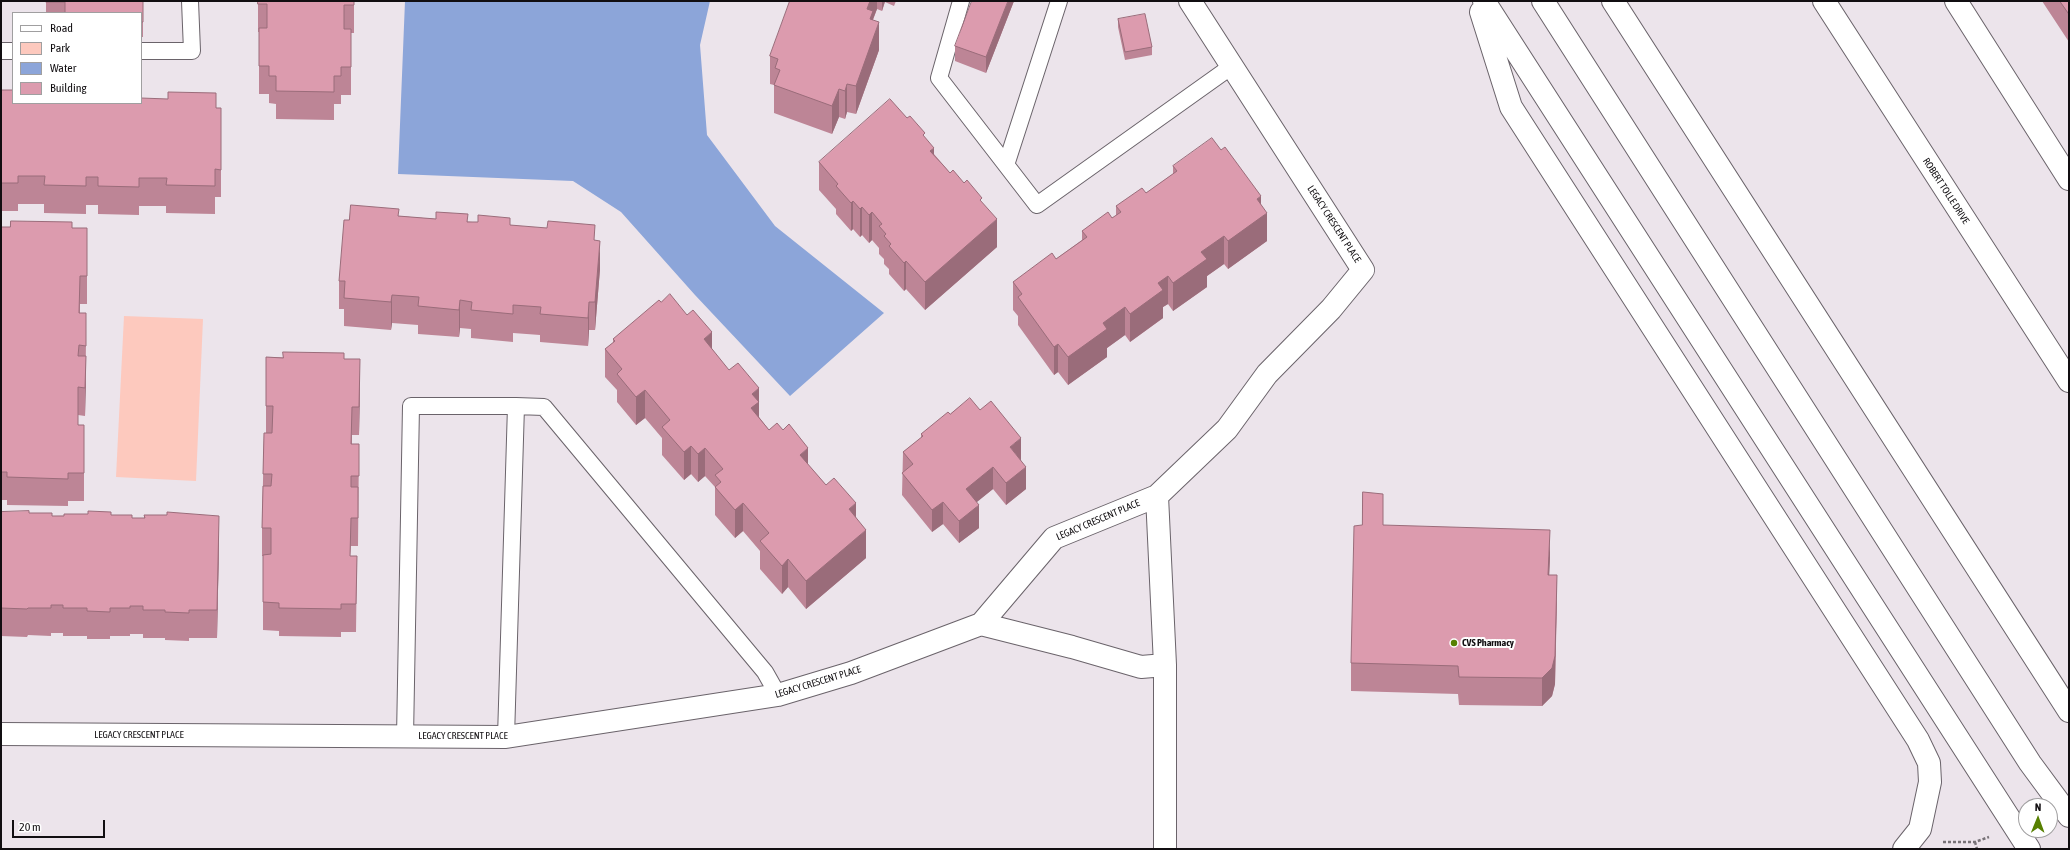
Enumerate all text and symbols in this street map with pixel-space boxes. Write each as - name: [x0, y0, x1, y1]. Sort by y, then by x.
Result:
- legend: [12, 12, 142, 104]
- text: Road: [50, 21, 73, 35]
- text: Park: [50, 41, 70, 55]
- text: Water: [50, 61, 76, 75]
- text: Building: [50, 81, 87, 95]
- street label: ROBERT TOLLE DRIVE: [1920, 156, 1972, 226]
- street label: LEGACY CRESCENT PLACE: [1305, 183, 1363, 265]
- street label: LEGACY CRESCENT PLACE: [1054, 497, 1142, 543]
- place label: CVS Pharmacy: [1462, 637, 1514, 649]
- marker: CVS Pharmacy: [1449, 638, 1459, 648]
- street label: LEGACY CRESCENT PLACE: [773, 663, 863, 701]
- street label: LEGACY CRESCENT PLACE: [94, 729, 184, 741]
- street label: LEGACY CRESCENT PLACE: [418, 730, 508, 742]
- north arrow: [2018, 798, 2058, 838]
- text: N: [2035, 801, 2042, 813]
- scale bar: [14, 812, 107, 838]
- text: 20 m: [19, 820, 41, 834]

